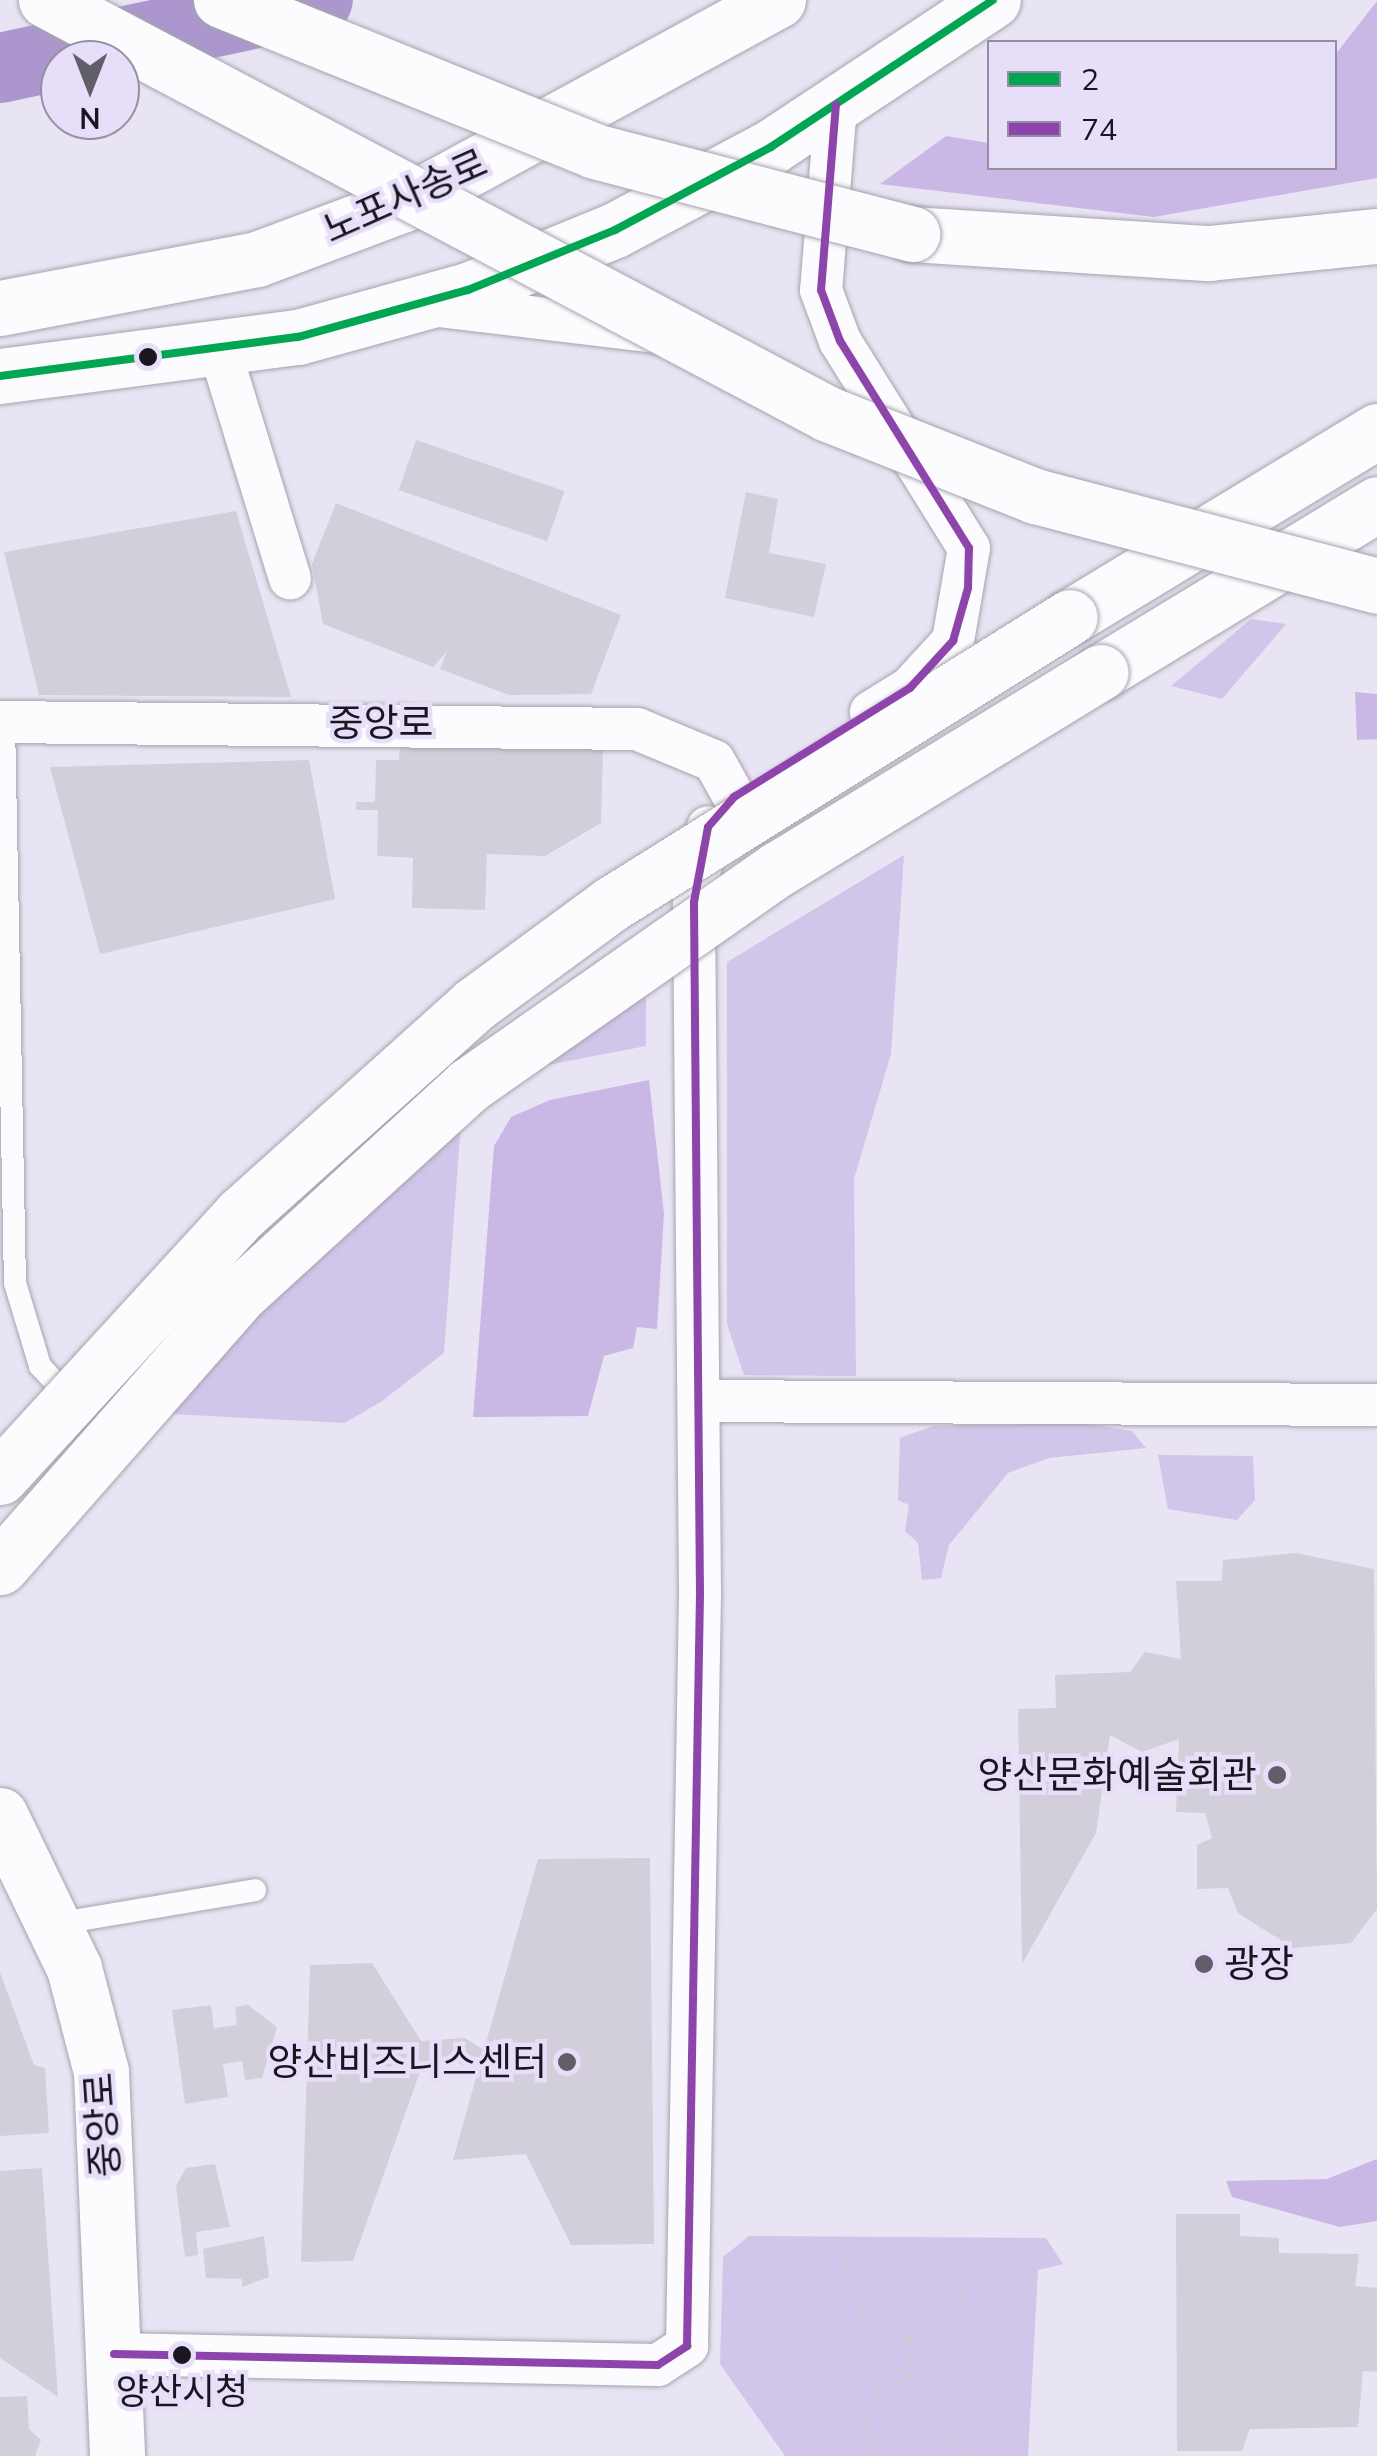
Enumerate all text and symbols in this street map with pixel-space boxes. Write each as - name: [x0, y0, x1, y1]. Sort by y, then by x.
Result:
- north arrow: [40, 40, 140, 140]
- legend: [987, 40, 1337, 170]
- text: 2: [1081, 60, 1099, 98]
- text: N: [79, 101, 101, 136]
- text: 74: [1081, 110, 1117, 148]
- street label: 노포사송로: [316, 140, 494, 252]
- unlabelled marker: [138, 347, 158, 367]
- street label: 중앙로: [329, 700, 433, 746]
- place label: 양산문화예술회관: [977, 1752, 1257, 1798]
- marker: 양산문화예술회관: [1266, 1764, 1288, 1786]
- place label: 광장: [1224, 1941, 1294, 1987]
- marker: 광장: [1193, 1953, 1215, 1975]
- place label: 양산비즈니스센터: [267, 2039, 547, 2085]
- marker: 양산비즈니스센터: [556, 2051, 578, 2073]
- street label: 중앙로: [76, 2071, 128, 2179]
- marker: 양산시청: [172, 2345, 192, 2365]
- place label: 양산시청: [116, 2369, 248, 2413]

